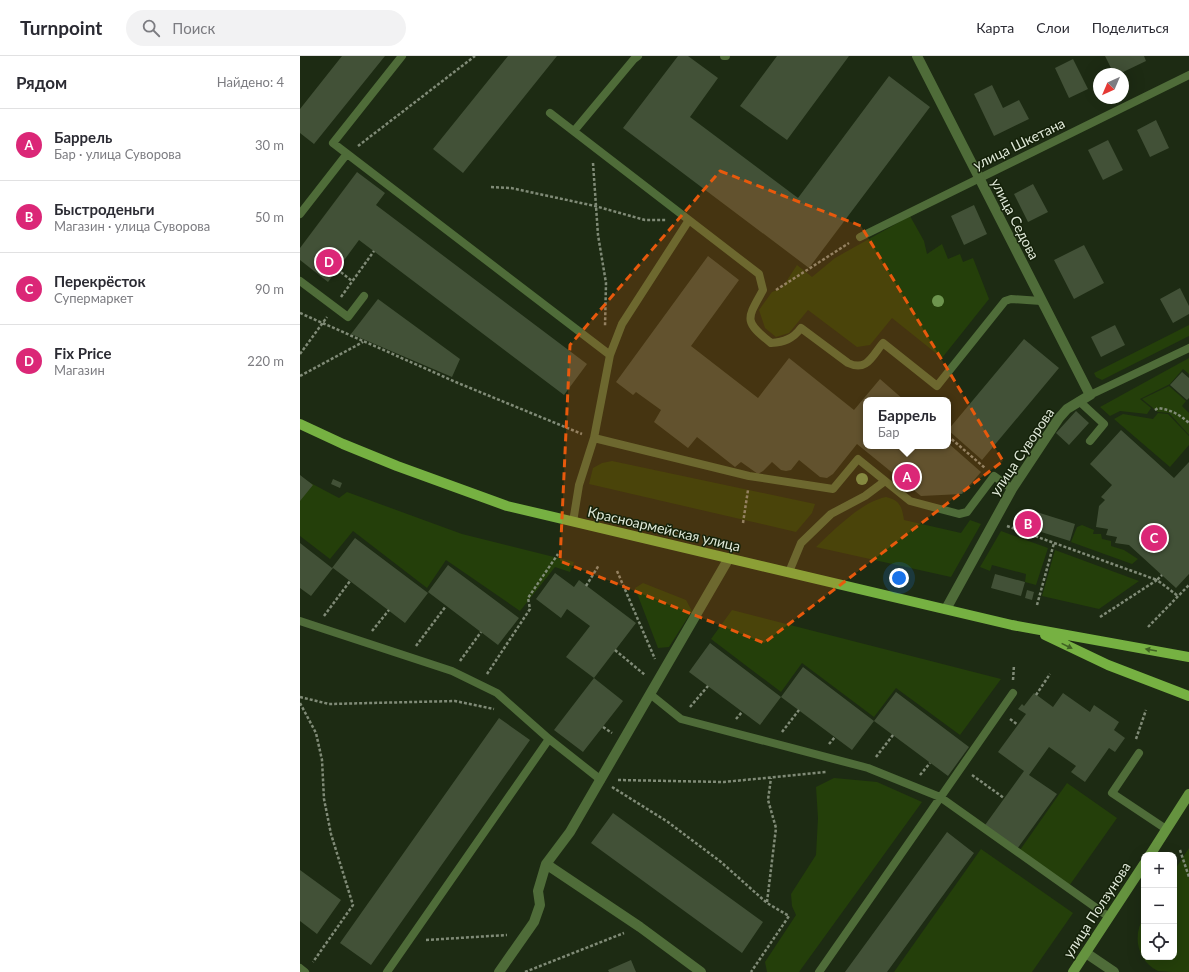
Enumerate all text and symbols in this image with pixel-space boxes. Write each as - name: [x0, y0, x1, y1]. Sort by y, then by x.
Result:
- search box: [126, 10, 406, 46]
- text: Turnpoint: [20, 16, 102, 39]
- icon: search: [140, 17, 162, 39]
- text: Поиск: [172, 19, 215, 37]
- text: Карта: [976, 19, 1014, 36]
- text: Слои: [1036, 19, 1070, 36]
- text: Поделиться: [1092, 19, 1169, 36]
- north arrow: [1093, 68, 1129, 104]
- text: Рядом: [16, 72, 67, 93]
- text: Найдено: 4: [217, 74, 284, 90]
- street label: улица Шкетана: [970, 114, 1067, 173]
- text: Баррель: [54, 128, 112, 146]
- text: A: [24, 137, 34, 153]
- text: 30 m: [255, 137, 284, 153]
- text: Бар · улица Суворова: [54, 146, 181, 162]
- street label: улица Седова: [988, 175, 1043, 262]
- text: Быстроденьги: [54, 200, 155, 218]
- text: B: [25, 209, 33, 225]
- text: 50 m: [255, 209, 284, 225]
- text: Магазин · улица Суворова: [54, 218, 210, 234]
- pin: D: [316, 247, 342, 277]
- text: Перекрёсток: [54, 272, 146, 290]
- text: C: [25, 281, 33, 297]
- text: 90 m: [255, 281, 284, 297]
- text: Супермаркет: [54, 290, 133, 306]
- text: Fix Price: [54, 344, 111, 362]
- text: D: [24, 353, 34, 369]
- text: 220 m: [247, 353, 284, 369]
- text: Магазин: [54, 362, 105, 378]
- popup: [863, 397, 951, 449]
- street label: улица Суворова: [986, 404, 1057, 499]
- text: Баррель: [878, 406, 936, 424]
- text: Бар: [878, 424, 900, 440]
- pin: A: [894, 462, 920, 492]
- street label: Красноармейская улица: [586, 503, 742, 554]
- pin: B: [1015, 509, 1041, 539]
- pin: C: [1141, 523, 1167, 553]
- your location: [889, 568, 909, 588]
- one-way arrow: [1062, 643, 1073, 649]
- one-way arrow: [1145, 647, 1157, 653]
- map controls: [1141, 852, 1177, 960]
- button: +: [1141, 852, 1177, 888]
- street label: улица Ползунова: [1059, 859, 1134, 961]
- button: −: [1141, 888, 1177, 924]
- button: locate: [1141, 924, 1177, 960]

